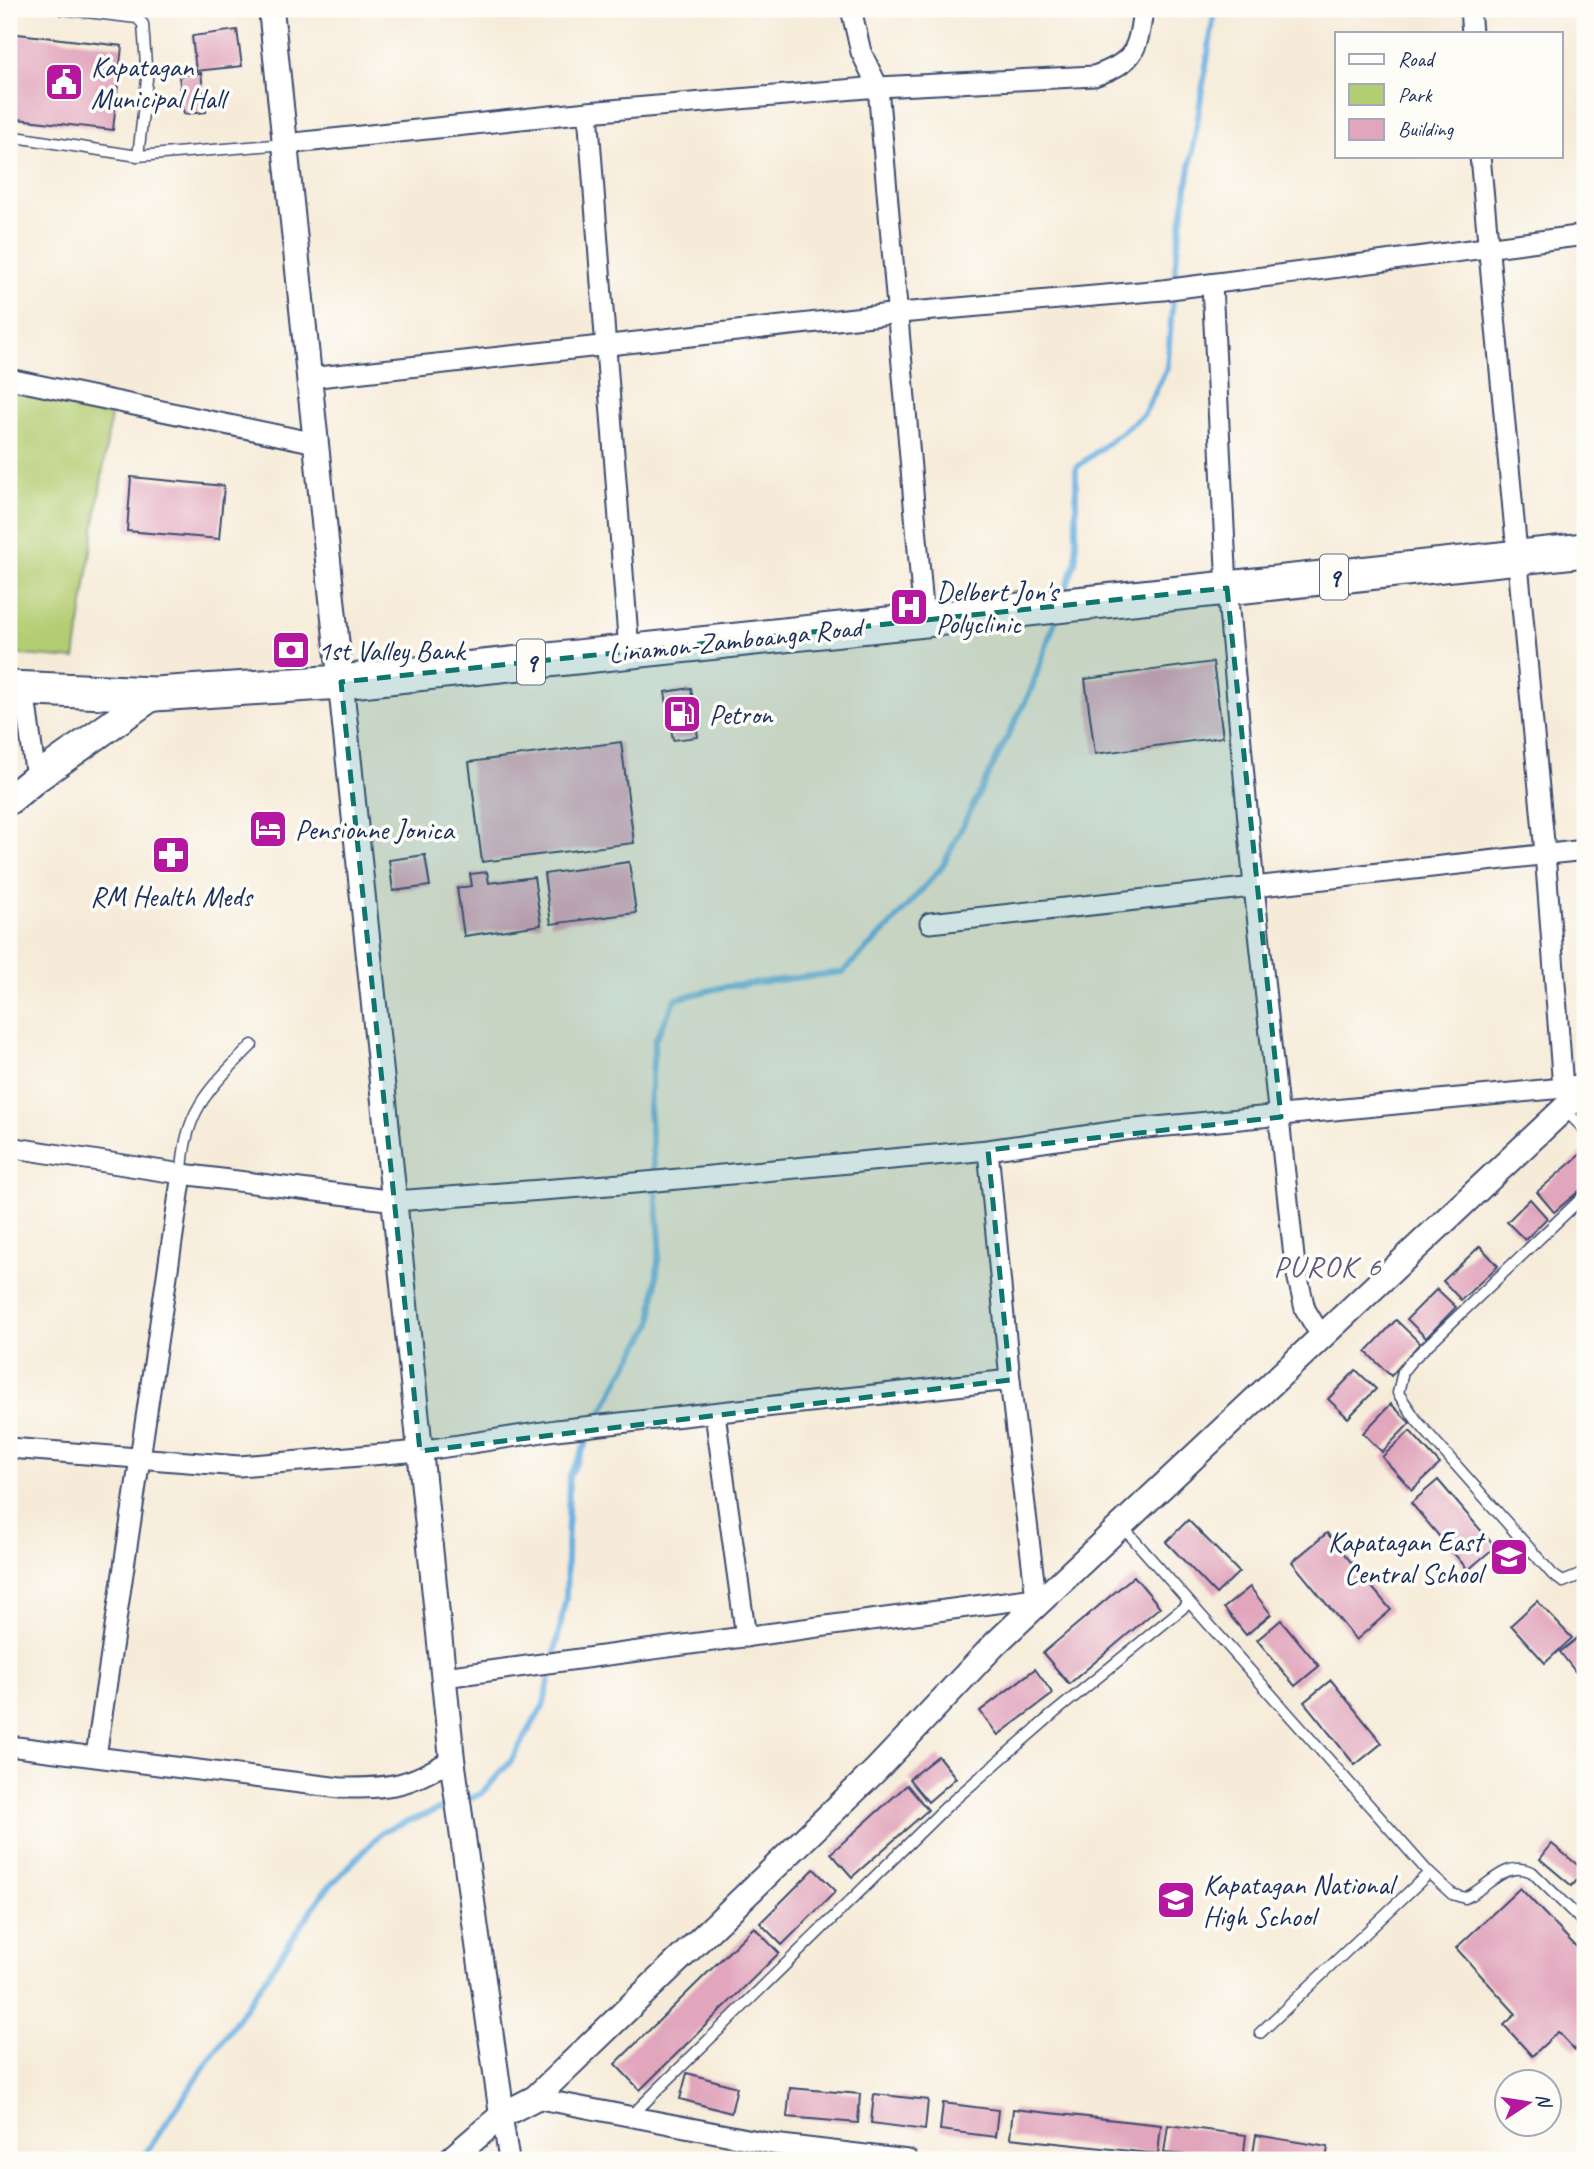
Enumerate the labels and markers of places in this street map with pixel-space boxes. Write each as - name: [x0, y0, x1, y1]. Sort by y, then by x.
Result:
- place label: Kapatagan Municipal Hall: [91, 49, 230, 116]
- public building icon: Kapatagan Municipal Hall: [43, 61, 85, 103]
- place label: Delbert Jon's Polyclinic: [936, 574, 1060, 641]
- hospital icon: Delbert Jon's Polyclinic: [888, 586, 930, 628]
- bank icon: 1st Valley Bank: [270, 629, 312, 671]
- place label: 1st Valley Bank: [318, 633, 467, 668]
- fuel station icon: Petron: [661, 693, 703, 735]
- place label: Petron: [709, 697, 774, 732]
- hotel icon: Pensionne Jonica: [247, 808, 289, 850]
- place label: Pensionne Jonica: [295, 812, 456, 847]
- pharmacy icon: RM Health Meds: [150, 834, 192, 876]
- place label: RM Health Meds: [90, 879, 254, 914]
- place label: Kapatagan East Central School: [1328, 1524, 1487, 1591]
- school or university icon: Kapatagan East Central School: [1488, 1536, 1530, 1578]
- place label: Kapatagan National High School: [1203, 1867, 1398, 1934]
- school or university icon: Kapatagan National High School: [1155, 1879, 1197, 1921]

